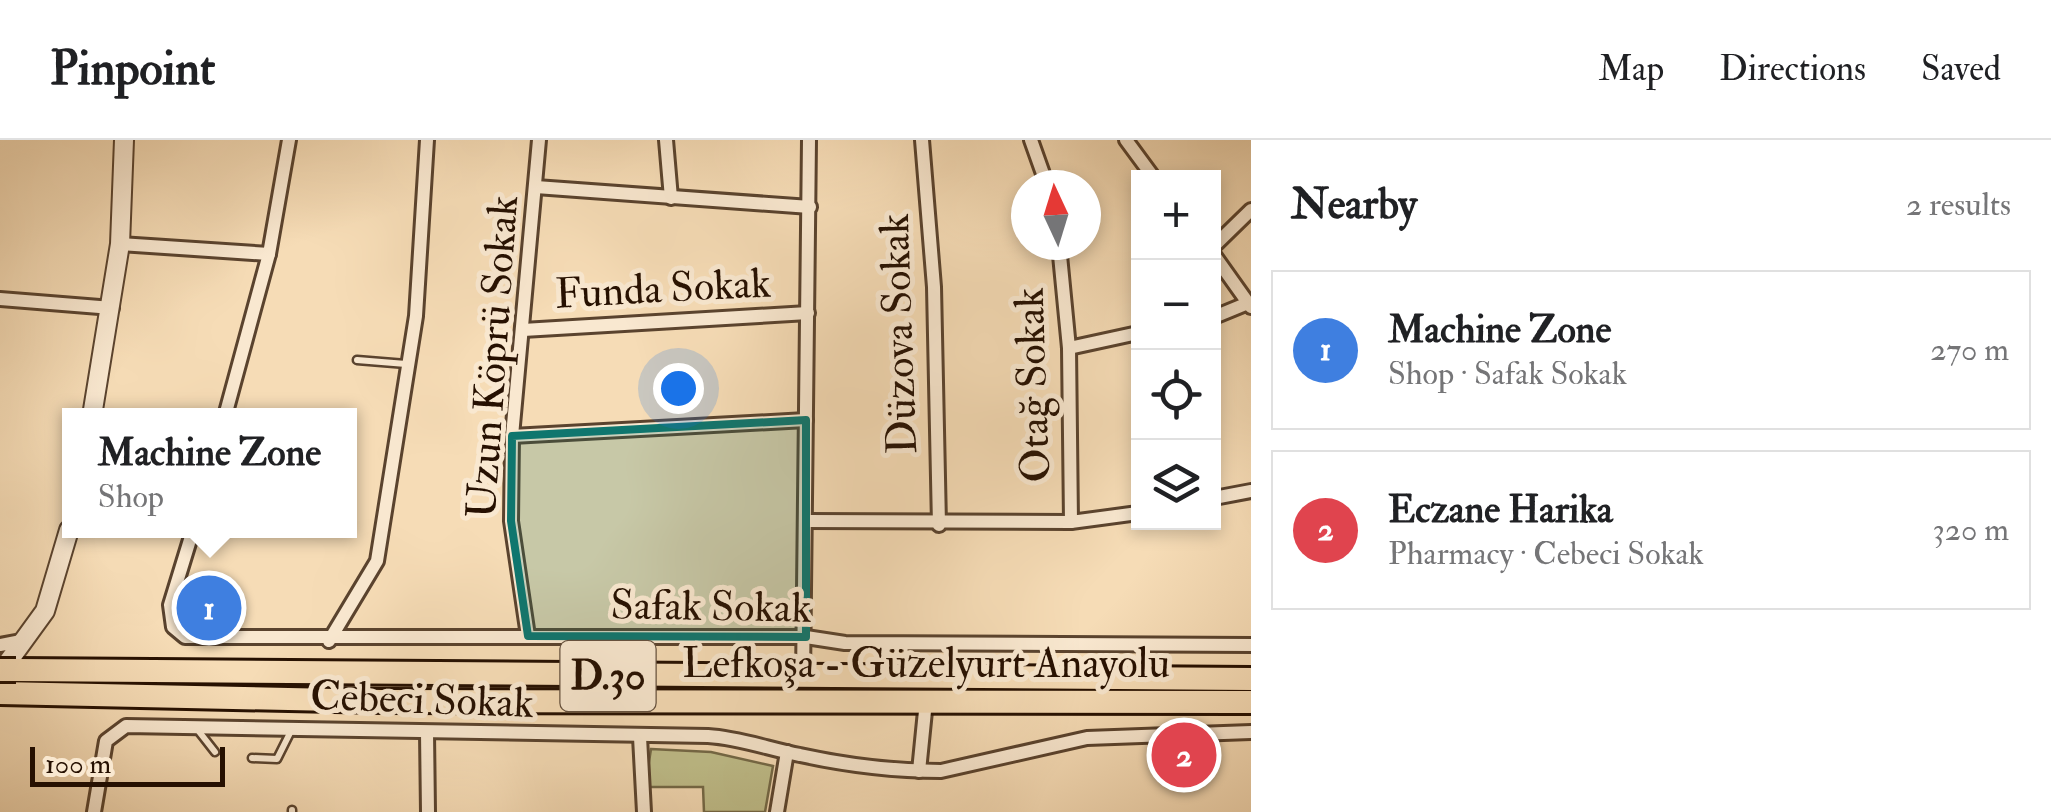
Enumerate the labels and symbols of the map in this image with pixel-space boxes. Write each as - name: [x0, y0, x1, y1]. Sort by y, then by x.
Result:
- north arrow: [1011, 170, 1101, 260]
- street label: Uzun Köprü Sokak: [456, 194, 530, 520]
- street label: Düzova Sokak: [869, 213, 929, 455]
- street label: Funda Sokak: [554, 257, 772, 321]
- street label: Otağ Sokak: [1004, 287, 1062, 483]
- your location: [653, 363, 704, 414]
- pin: 1: [176, 570, 242, 646]
- street label: Safak Sokak: [610, 579, 812, 635]
- street label: Lefkoşa - Güzelyurt Anayolu: [682, 638, 1170, 690]
- road number: D.30: [560, 641, 656, 711]
- street label: Cebeci Sokak: [309, 670, 535, 730]
- pin: 2: [1152, 718, 1216, 792]
- scale bar: [30, 742, 225, 786]

